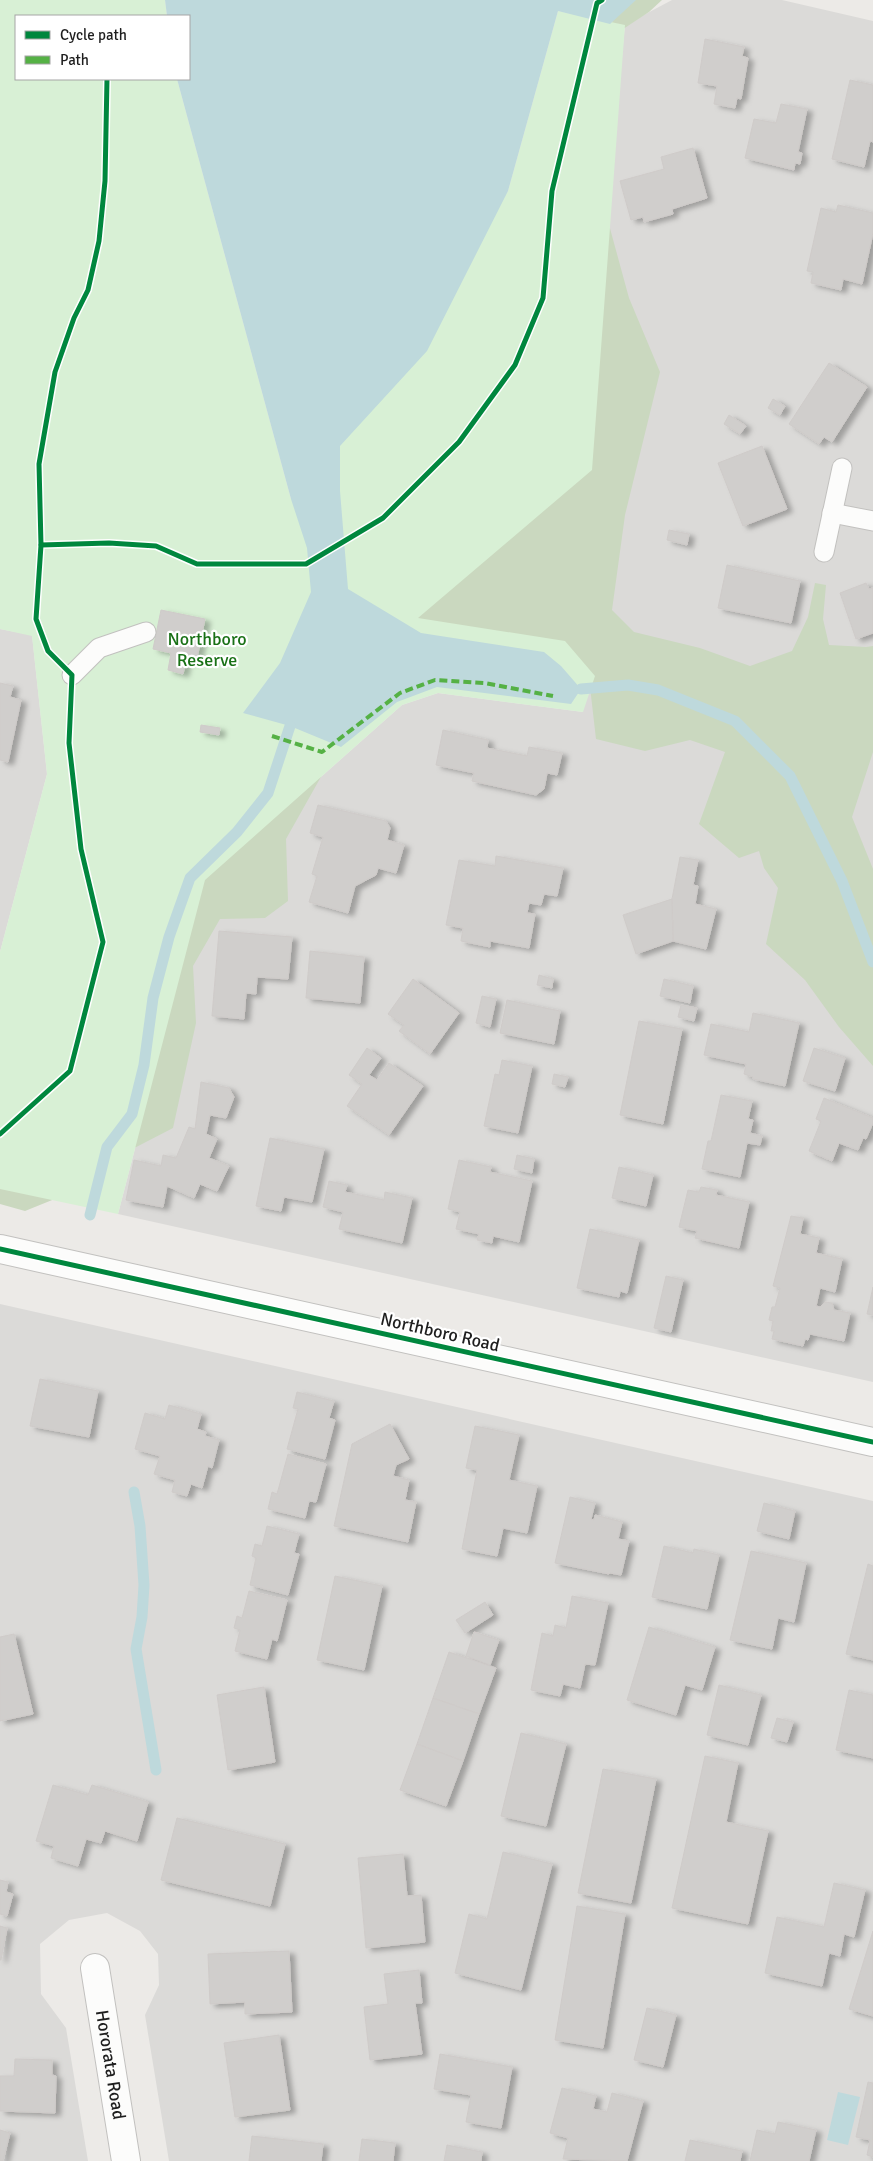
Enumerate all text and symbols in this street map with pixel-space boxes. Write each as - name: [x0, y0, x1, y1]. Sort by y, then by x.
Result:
- legend: [15, 15, 190, 80]
- text: Cycle path: [60, 26, 127, 44]
- text: Path: [60, 51, 89, 69]
- park label: Northboro Reserve: [167, 628, 247, 671]
- street label: Northboro Road: [378, 1308, 502, 1356]
- street label: Hororata Road: [91, 2008, 130, 2121]

